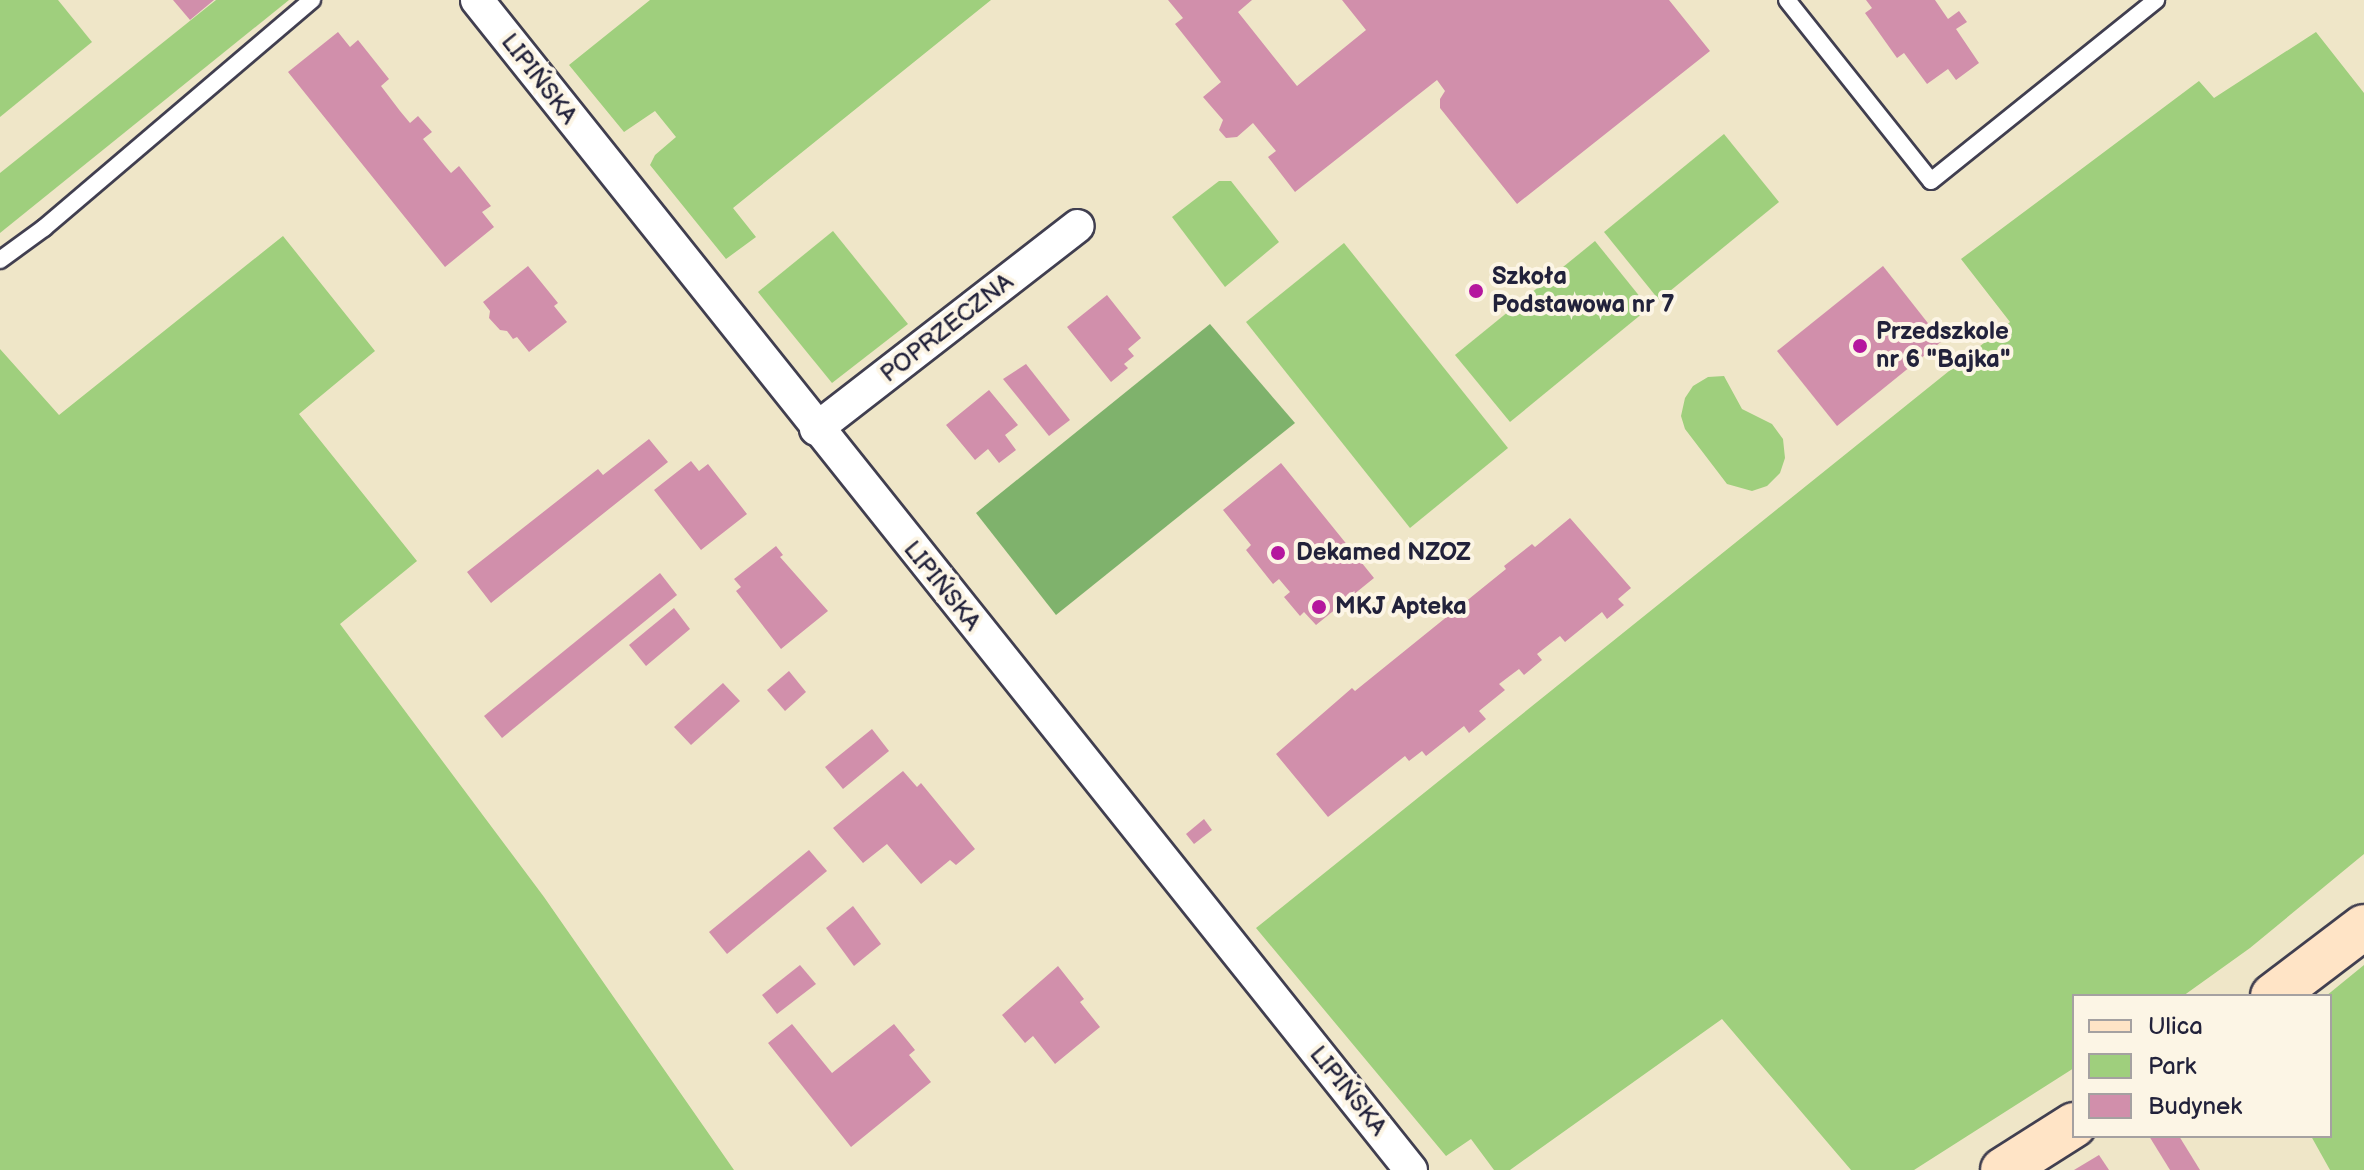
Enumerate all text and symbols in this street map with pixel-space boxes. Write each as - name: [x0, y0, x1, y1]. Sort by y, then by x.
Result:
- street label: LIPIŃSKA: [495, 28, 583, 130]
- place label: Szkoła Podstawowa nr 7: [1492, 263, 1674, 319]
- street label: POPRZECZNA: [875, 267, 1019, 389]
- marker: Szkoła Podstawowa nr 7: [1467, 282, 1485, 300]
- place label: Przedszkole nr 6 "Bajka": [1876, 318, 2010, 374]
- marker: Przedszkole nr 6 "Bajka": [1851, 337, 1869, 355]
- street label: LIPIŃSKA: [897, 535, 987, 637]
- place label: Dekamed NZOZ: [1296, 539, 1471, 567]
- marker: Dekamed NZOZ: [1267, 542, 1289, 564]
- place label: MKJ Apteka: [1335, 593, 1467, 621]
- marker: MKJ Apteka: [1310, 598, 1328, 616]
- legend: [2072, 994, 2332, 1138]
- text: Ulica: [2148, 1012, 2203, 1041]
- street label: LIPIŃSKA: [1303, 1040, 1393, 1142]
- text: Park: [2148, 1052, 2196, 1081]
- text: Budynek: [2148, 1092, 2242, 1121]

